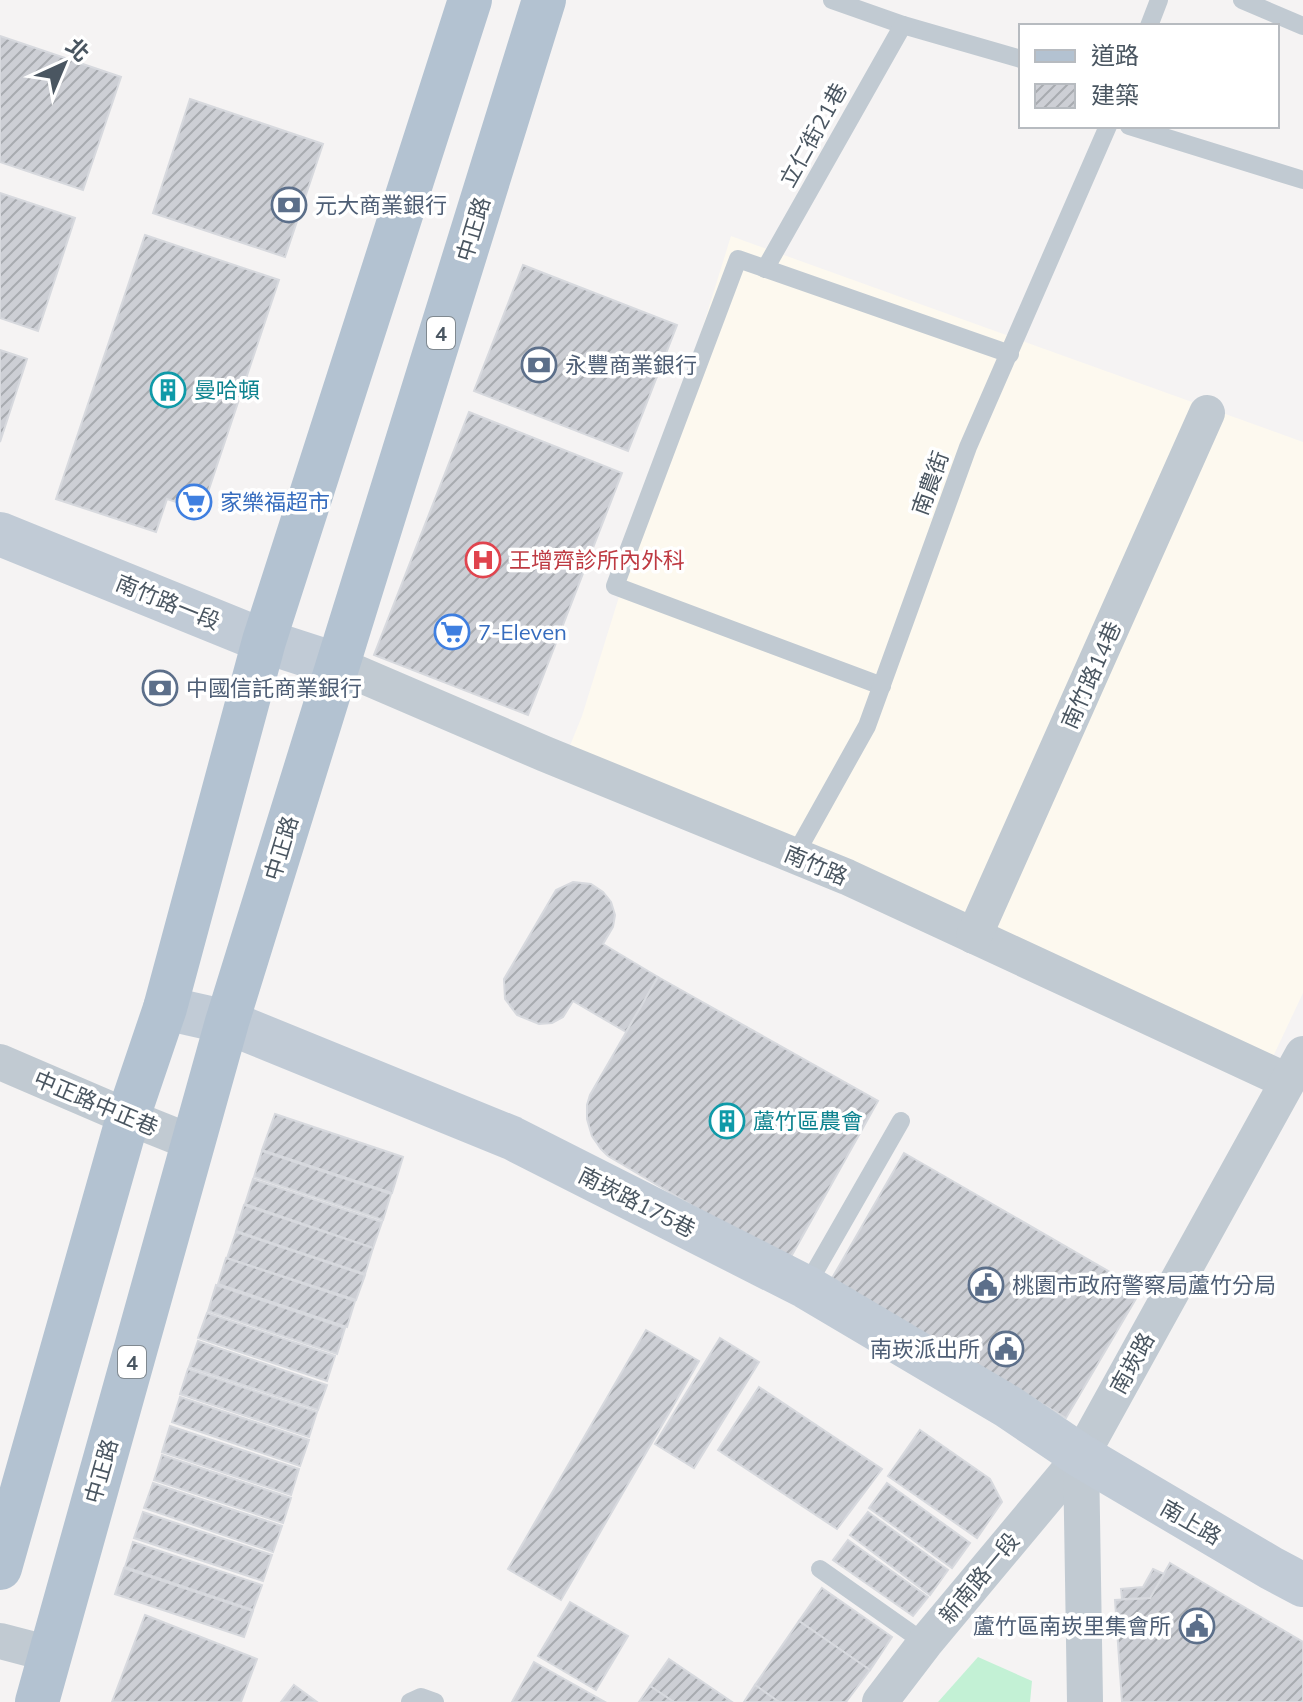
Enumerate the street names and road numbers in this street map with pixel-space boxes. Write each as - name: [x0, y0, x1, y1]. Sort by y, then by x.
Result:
- street label: 立仁街21巷: [773, 78, 853, 192]
- street label: 中正路: [450, 193, 496, 265]
- road number: 4: [427, 317, 455, 349]
- street label: 南農街: [906, 447, 954, 519]
- street label: 南竹路一段: [112, 568, 224, 636]
- street label: 南竹路14巷: [1055, 617, 1127, 733]
- street label: 中正路: [258, 812, 304, 884]
- street label: 南竹路: [780, 839, 852, 891]
- street label: 中正路中正巷: [30, 1064, 162, 1142]
- street label: 南崁路175巷: [574, 1161, 700, 1243]
- street label: 南崁路: [1104, 1327, 1160, 1399]
- road number: 4: [118, 1346, 146, 1378]
- street label: 中正路: [78, 1435, 124, 1507]
- street label: 南上路: [1155, 1493, 1227, 1551]
- street label: 新南路一段: [933, 1527, 1025, 1629]

